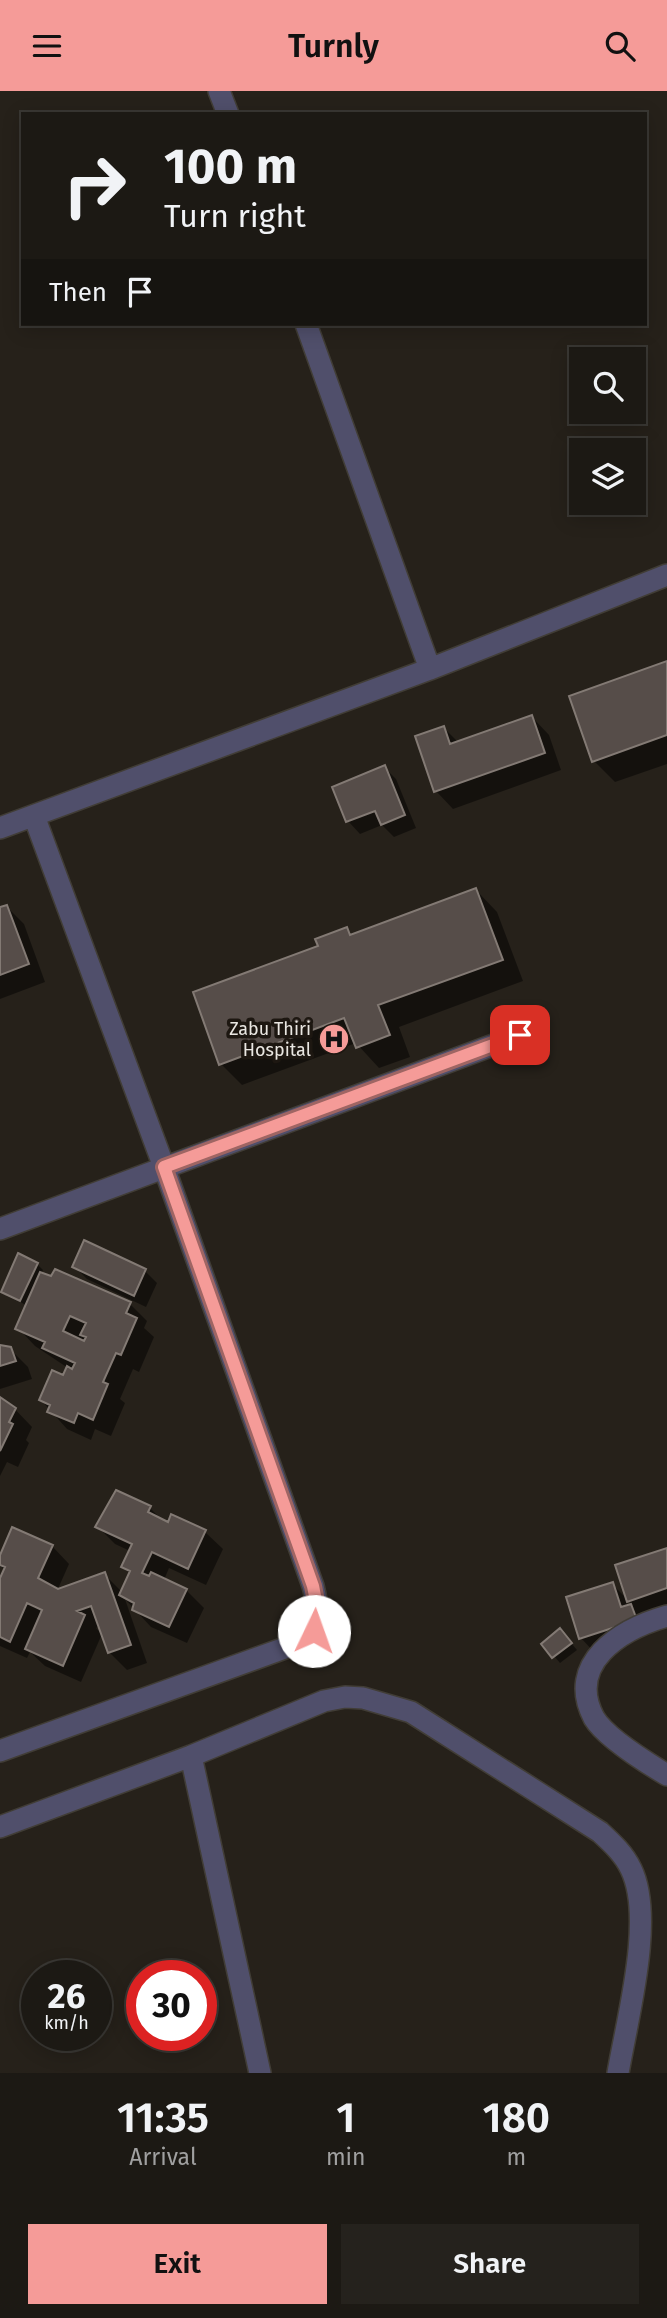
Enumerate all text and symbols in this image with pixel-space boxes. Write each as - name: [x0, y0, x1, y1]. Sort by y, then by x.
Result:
- icon: menu: [28, 27, 66, 65]
- text: Turnly: [288, 27, 379, 65]
- icon: search: [601, 27, 639, 65]
- text: 100 m: [164, 137, 297, 196]
- icon: right: [49, 140, 140, 231]
- text: Turn right: [164, 197, 306, 235]
- icon: arrive: [121, 273, 159, 311]
- text: Then: [49, 277, 107, 308]
- map controls: [569, 347, 646, 515]
- button: search: [569, 347, 646, 424]
- button: layers: [569, 438, 646, 515]
- pin: [490, 1005, 550, 1065]
- icon: arrive: [501, 1016, 539, 1054]
- place label: Zabu Thiri Hospital: [229, 1018, 311, 1061]
- hospital icon: Zabu Thiri Hospital: [317, 1022, 351, 1056]
- position arrow: [277, 1594, 351, 1668]
- speed limit sign: 30: [126, 1960, 217, 2051]
- text: 26: [48, 1975, 85, 2017]
- text: km/h: [44, 2012, 89, 2034]
- text: 11:35: [117, 2093, 209, 2143]
- text: 1: [336, 2093, 355, 2143]
- text: 180: [482, 2093, 550, 2143]
- text: Arrival: [129, 2143, 197, 2171]
- text: min: [326, 2143, 366, 2171]
- text: m: [506, 2143, 526, 2171]
- button: Exit: [28, 2224, 327, 2304]
- button: Share: [341, 2224, 639, 2304]

